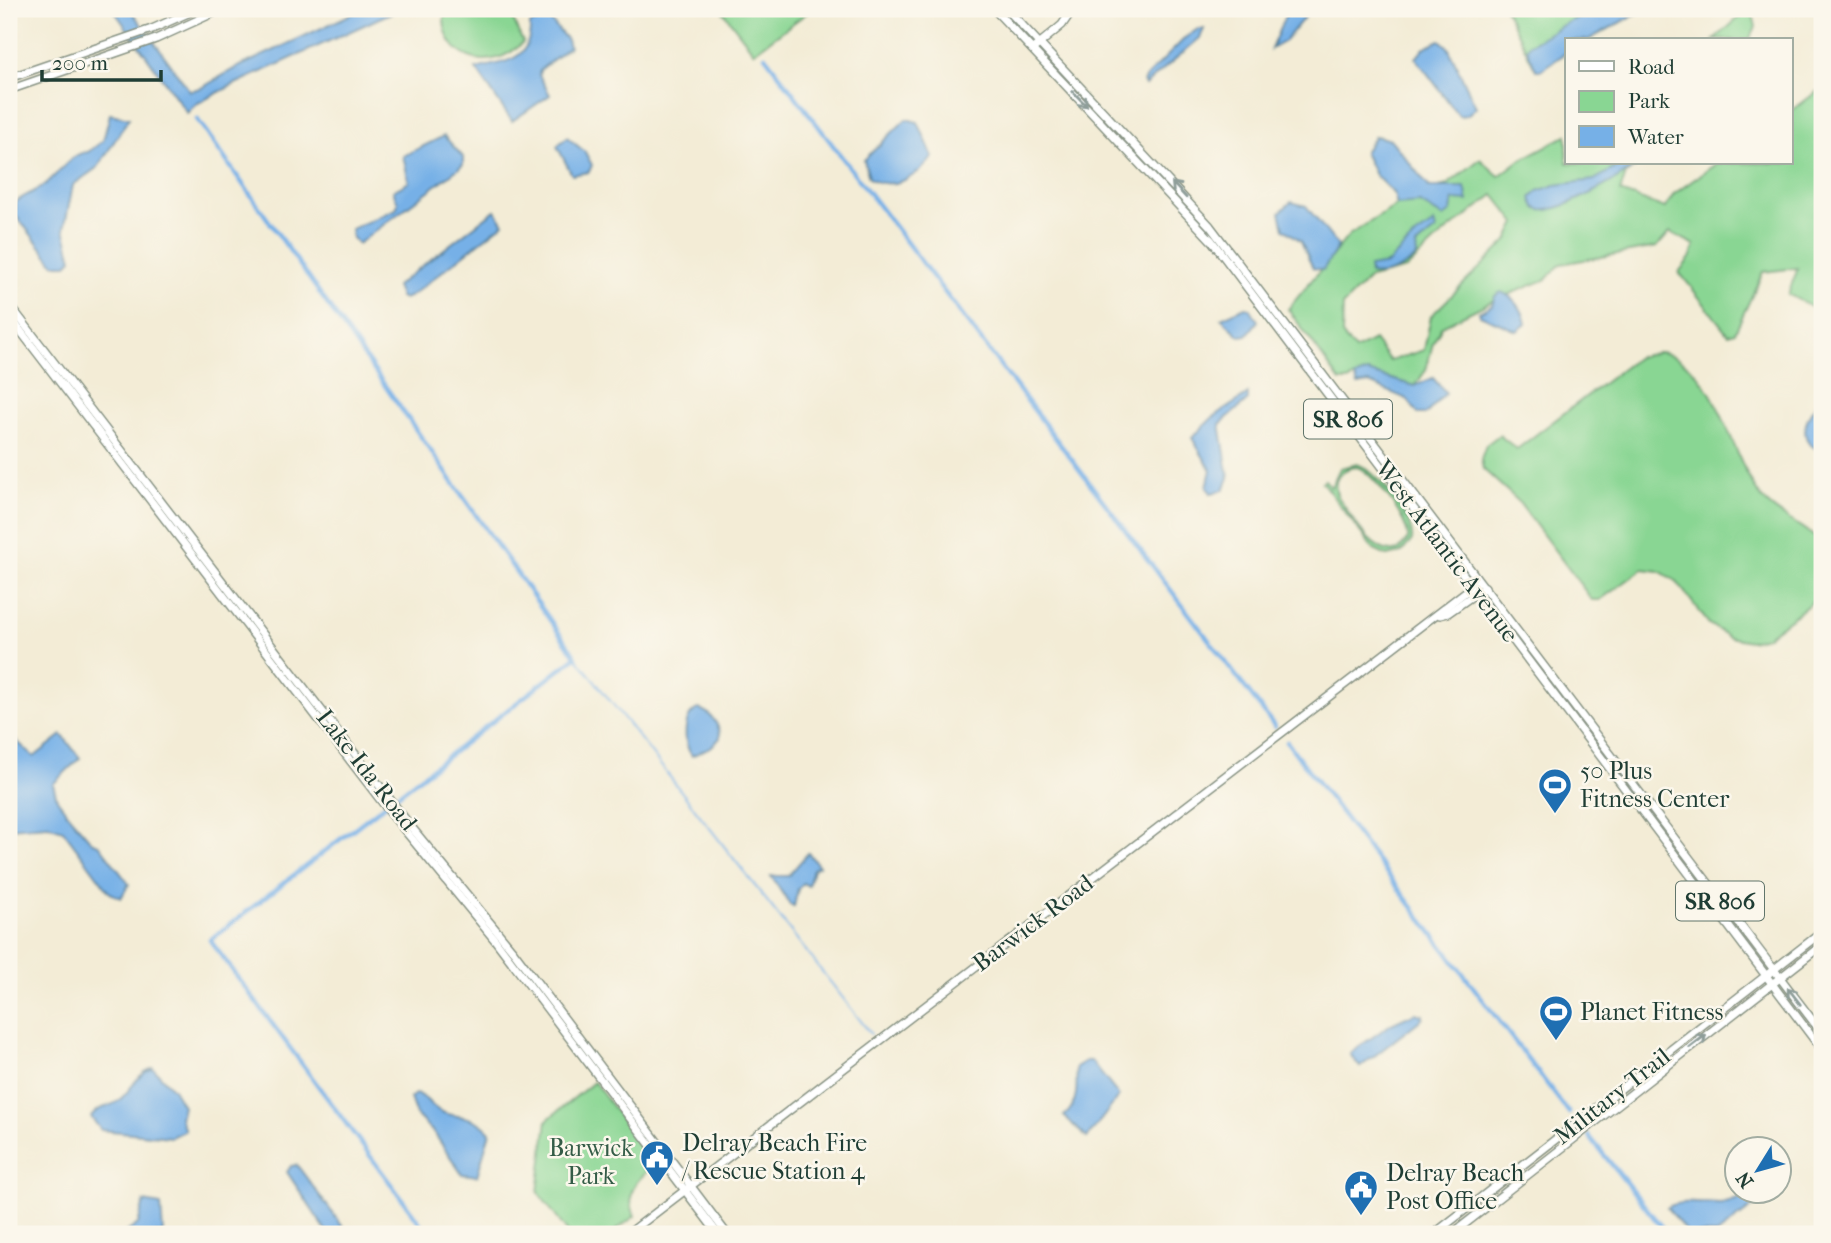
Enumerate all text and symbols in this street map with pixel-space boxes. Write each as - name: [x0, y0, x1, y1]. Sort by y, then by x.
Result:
- scale bar: [42, 38, 161, 82]
- legend: [1565, 38, 1792, 164]
- text: 200 m: [52, 51, 108, 75]
- text: Road: [1628, 55, 1675, 79]
- text: Park: [1628, 89, 1670, 113]
- one-way arrow: [1071, 90, 1088, 107]
- text: Water: [1627, 125, 1684, 149]
- one-way arrow: [1171, 182, 1188, 199]
- road number: SR 806: [1304, 400, 1392, 438]
- street label: West Atlantic Avenue: [1369, 454, 1525, 648]
- street label: Lake Ida Road: [311, 704, 424, 837]
- place label: 50 Plus Fitness Center: [1580, 757, 1730, 813]
- sports icon: 50 Plus Fitness Center: [1536, 766, 1574, 815]
- street label: Barwick Road: [967, 868, 1099, 977]
- road number: SR 806: [1676, 882, 1764, 920]
- one-way arrow: [1787, 988, 1802, 1006]
- sports icon: Planet Fitness: [1537, 993, 1575, 1042]
- place label: Planet Fitness: [1580, 998, 1724, 1026]
- one-way arrow: [1689, 1034, 1707, 1049]
- street label: Military Trail: [1548, 1042, 1676, 1150]
- place label: Delray Beach Fire / Rescue Station 4: [681, 1129, 867, 1185]
- park label: Barwick Park: [549, 1134, 634, 1190]
- north arrow: [1722, 1134, 1792, 1204]
- public building icon: Delray Beach Fire / Rescue Station 4: [638, 1138, 676, 1187]
- place label: Delray Beach Post Office: [1386, 1159, 1525, 1215]
- text: N: [1732, 1167, 1758, 1192]
- public building icon: Delray Beach Post Office: [1342, 1168, 1380, 1217]

